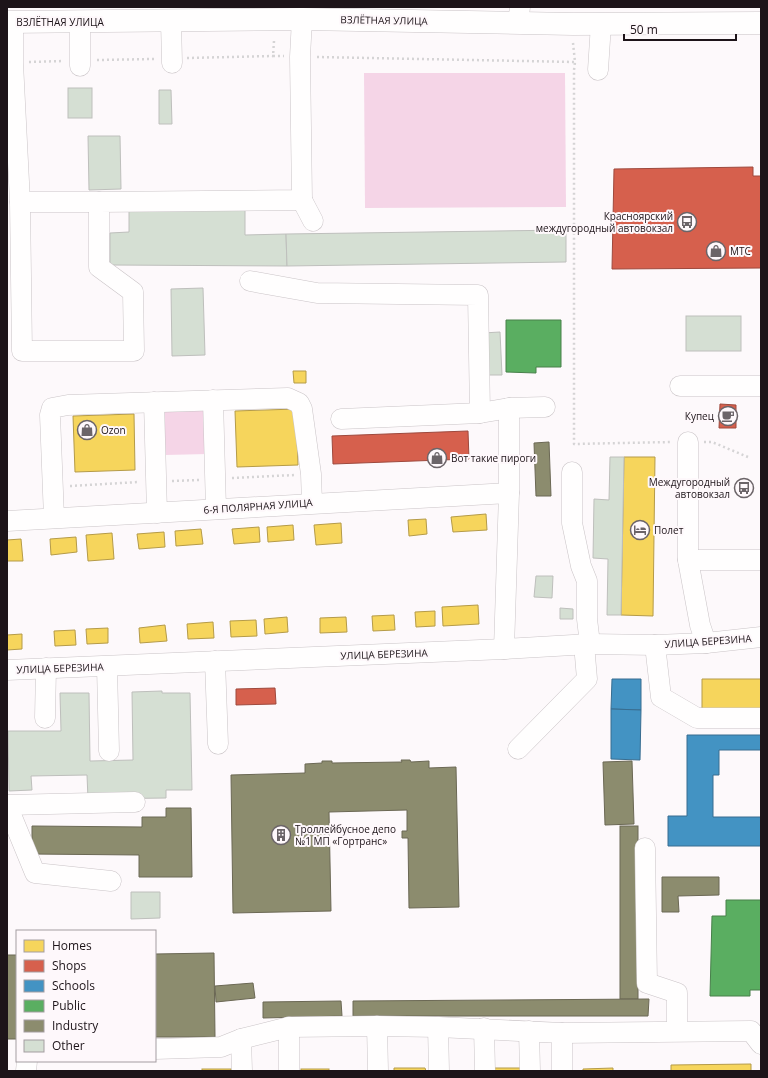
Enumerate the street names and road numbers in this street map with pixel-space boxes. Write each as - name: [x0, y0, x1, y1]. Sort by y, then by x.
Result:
- street label: ВЗЛЁТНАЯ УЛИЦА: [340, 12, 429, 28]
- street label: ВЗЛЁТНАЯ УЛИЦА: [16, 15, 104, 29]
- street label: 6-Я ПОЛЯРНАЯ УЛИЦА: [203, 495, 314, 517]
- street label: УЛИЦА БЕРЕЗИНА: [664, 631, 753, 651]
- street label: УЛИЦА БЕРЕЗИНА: [340, 645, 429, 663]
- street label: УЛИЦА БЕРЕЗИНА: [16, 659, 105, 677]

